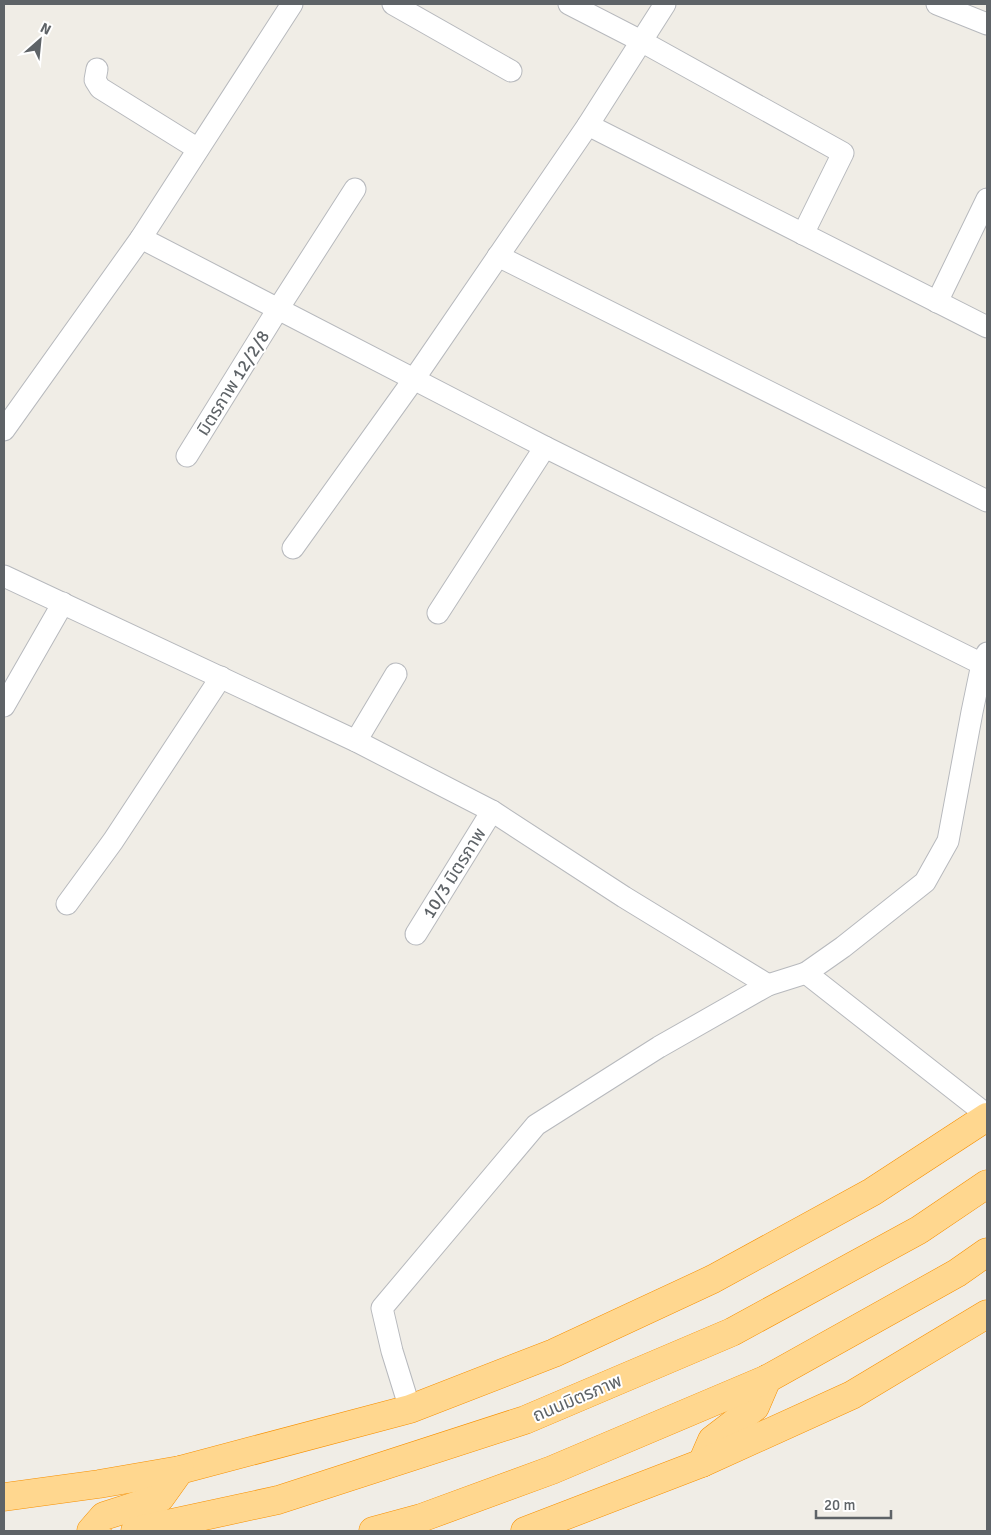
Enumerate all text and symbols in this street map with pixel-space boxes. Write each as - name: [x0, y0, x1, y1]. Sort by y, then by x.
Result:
- north arrow: [15, 15, 65, 65]
- text: N: [37, 19, 54, 39]
- street label: มิตรภาพ 12/2/8: [192, 326, 274, 440]
- street label: 10/3 มิตรภาพ: [417, 824, 491, 922]
- street label: ถนนมิตรภาพ: [529, 1369, 625, 1427]
- scale bar: [816, 1488, 891, 1520]
- text: 20 m: [824, 1496, 855, 1514]

